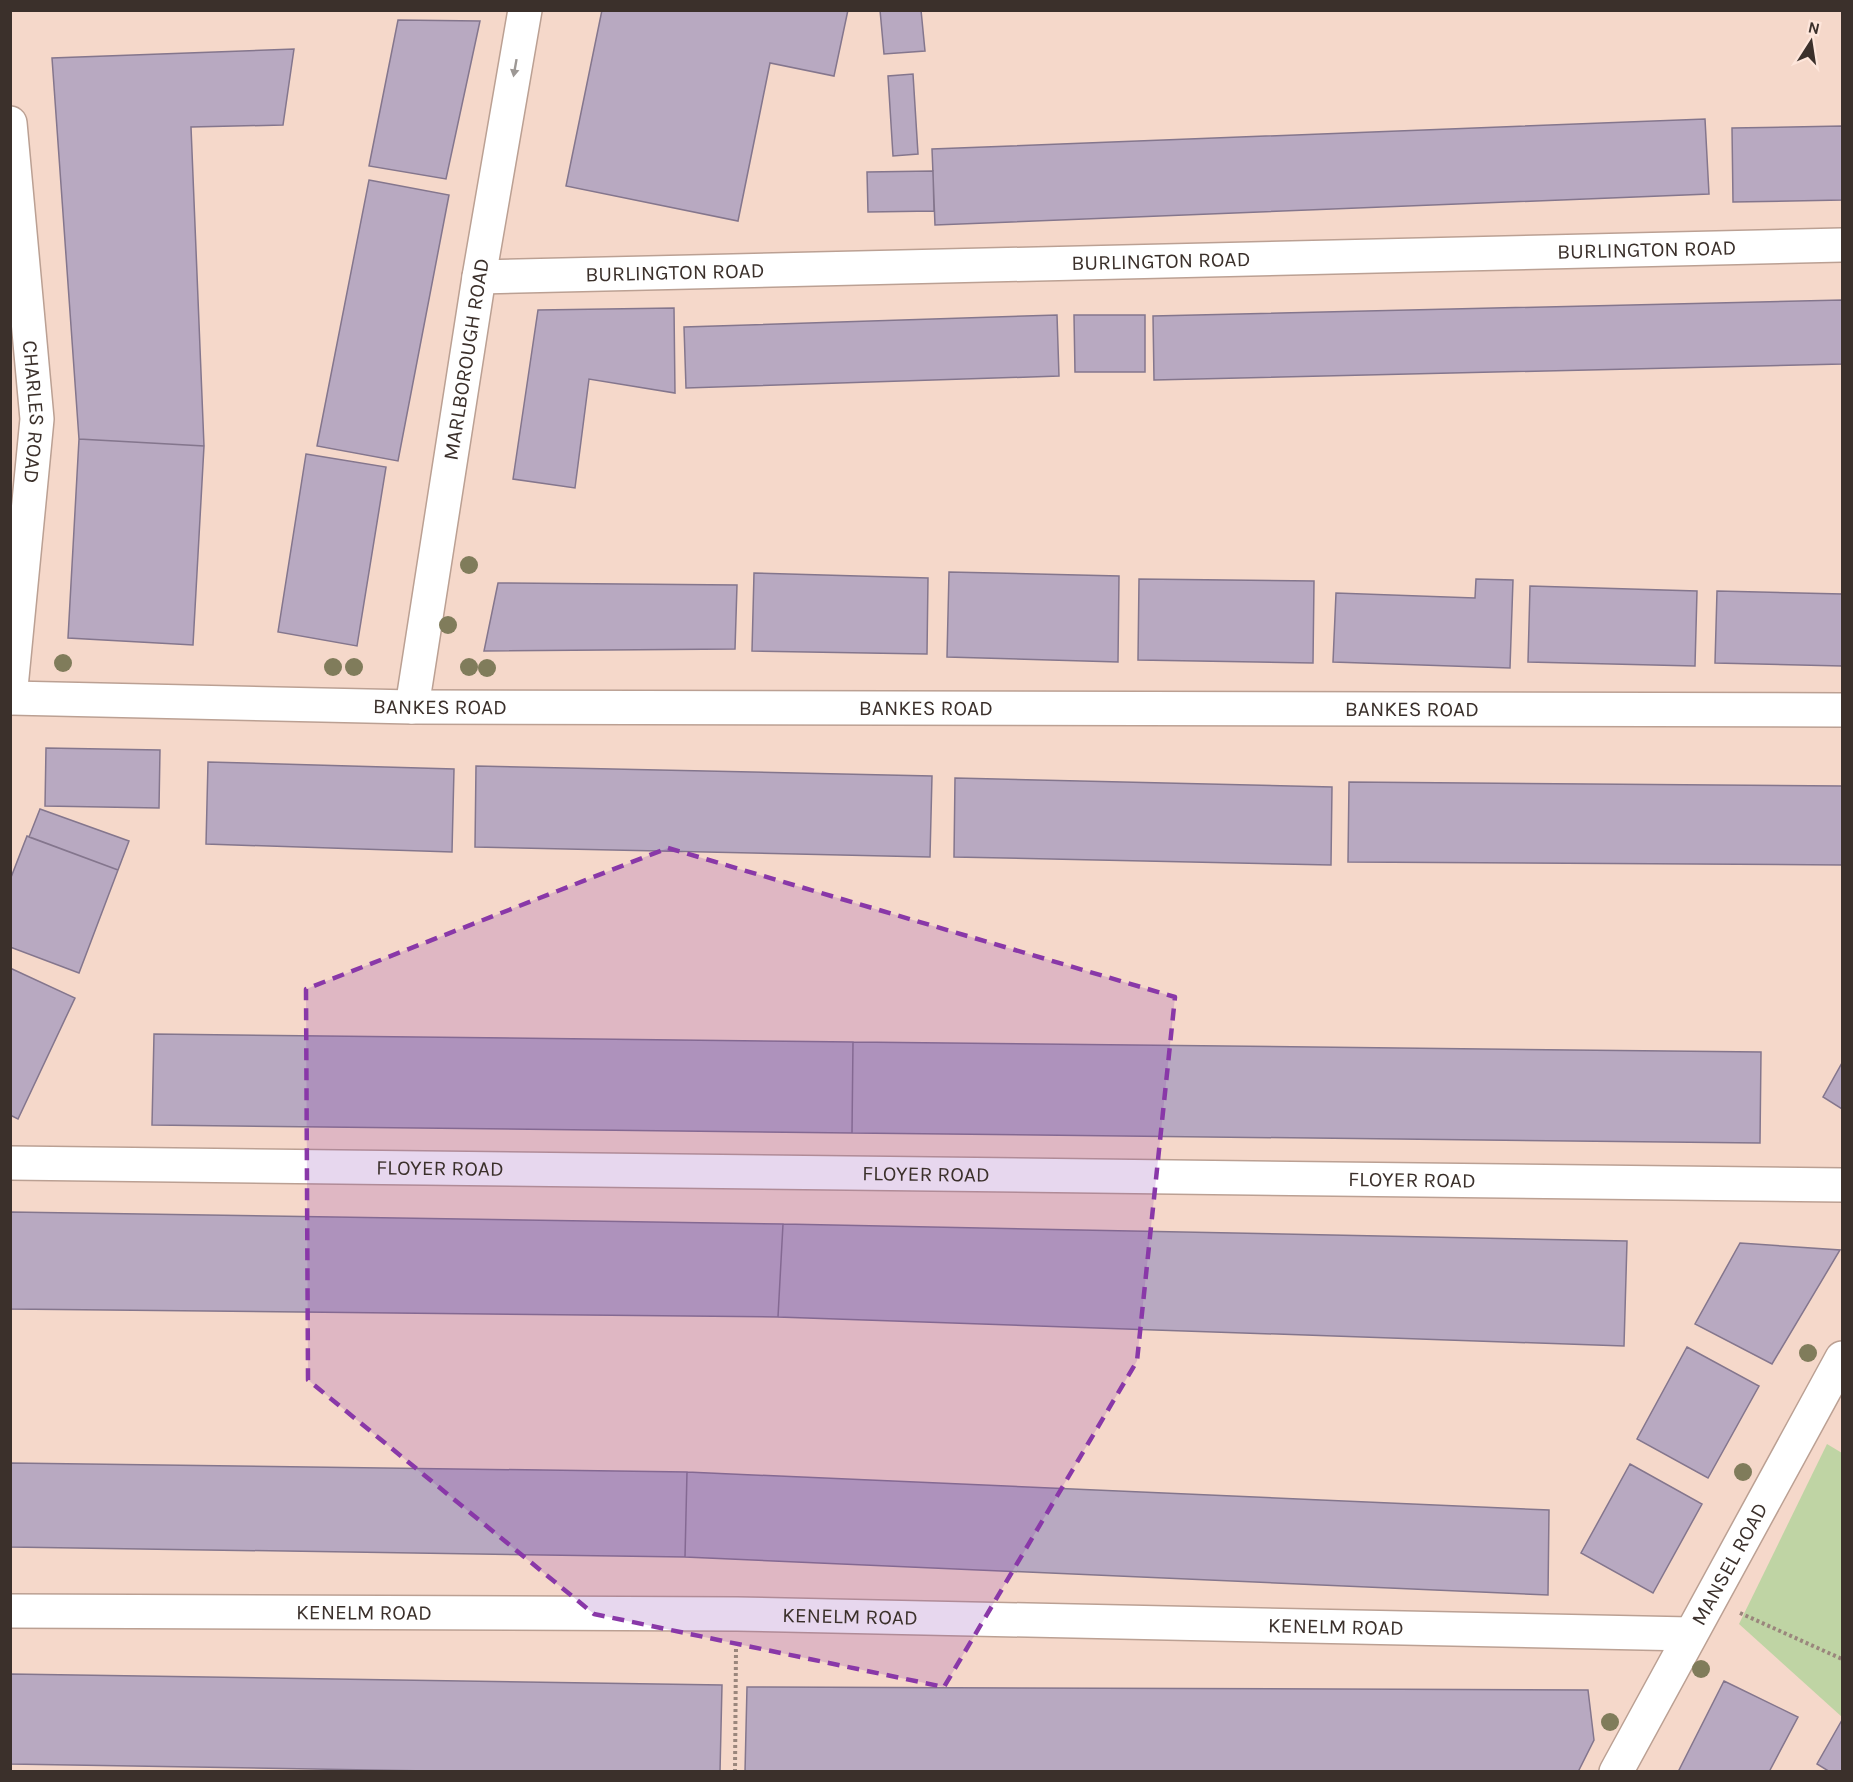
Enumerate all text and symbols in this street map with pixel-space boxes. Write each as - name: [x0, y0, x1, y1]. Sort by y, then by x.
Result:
- north arrow: [1781, 12, 1841, 72]
- text: N: [1806, 17, 1822, 38]
- one-way arrow: [510, 59, 519, 78]
- street label: BURLINGTON ROAD: [1557, 235, 1736, 264]
- street label: BURLINGTON ROAD: [1071, 247, 1251, 275]
- street label: MARLBOROUGH ROAD: [439, 256, 494, 462]
- street label: BURLINGTON ROAD: [585, 258, 765, 286]
- street label: CHARLES ROAD: [18, 339, 49, 484]
- street label: BANKES ROAD: [373, 694, 507, 719]
- street label: BANKES ROAD: [859, 696, 993, 720]
- street label: BANKES ROAD: [1345, 697, 1479, 721]
- street label: FLOYER ROAD: [376, 1155, 504, 1181]
- street label: FLOYER ROAD: [862, 1161, 990, 1187]
- street label: FLOYER ROAD: [1348, 1167, 1476, 1193]
- street label: MANSEL ROAD: [1686, 1499, 1773, 1629]
- street label: KENELM ROAD: [296, 1600, 432, 1625]
- street label: KENELM ROAD: [782, 1603, 918, 1630]
- street label: KENELM ROAD: [1268, 1613, 1404, 1640]

